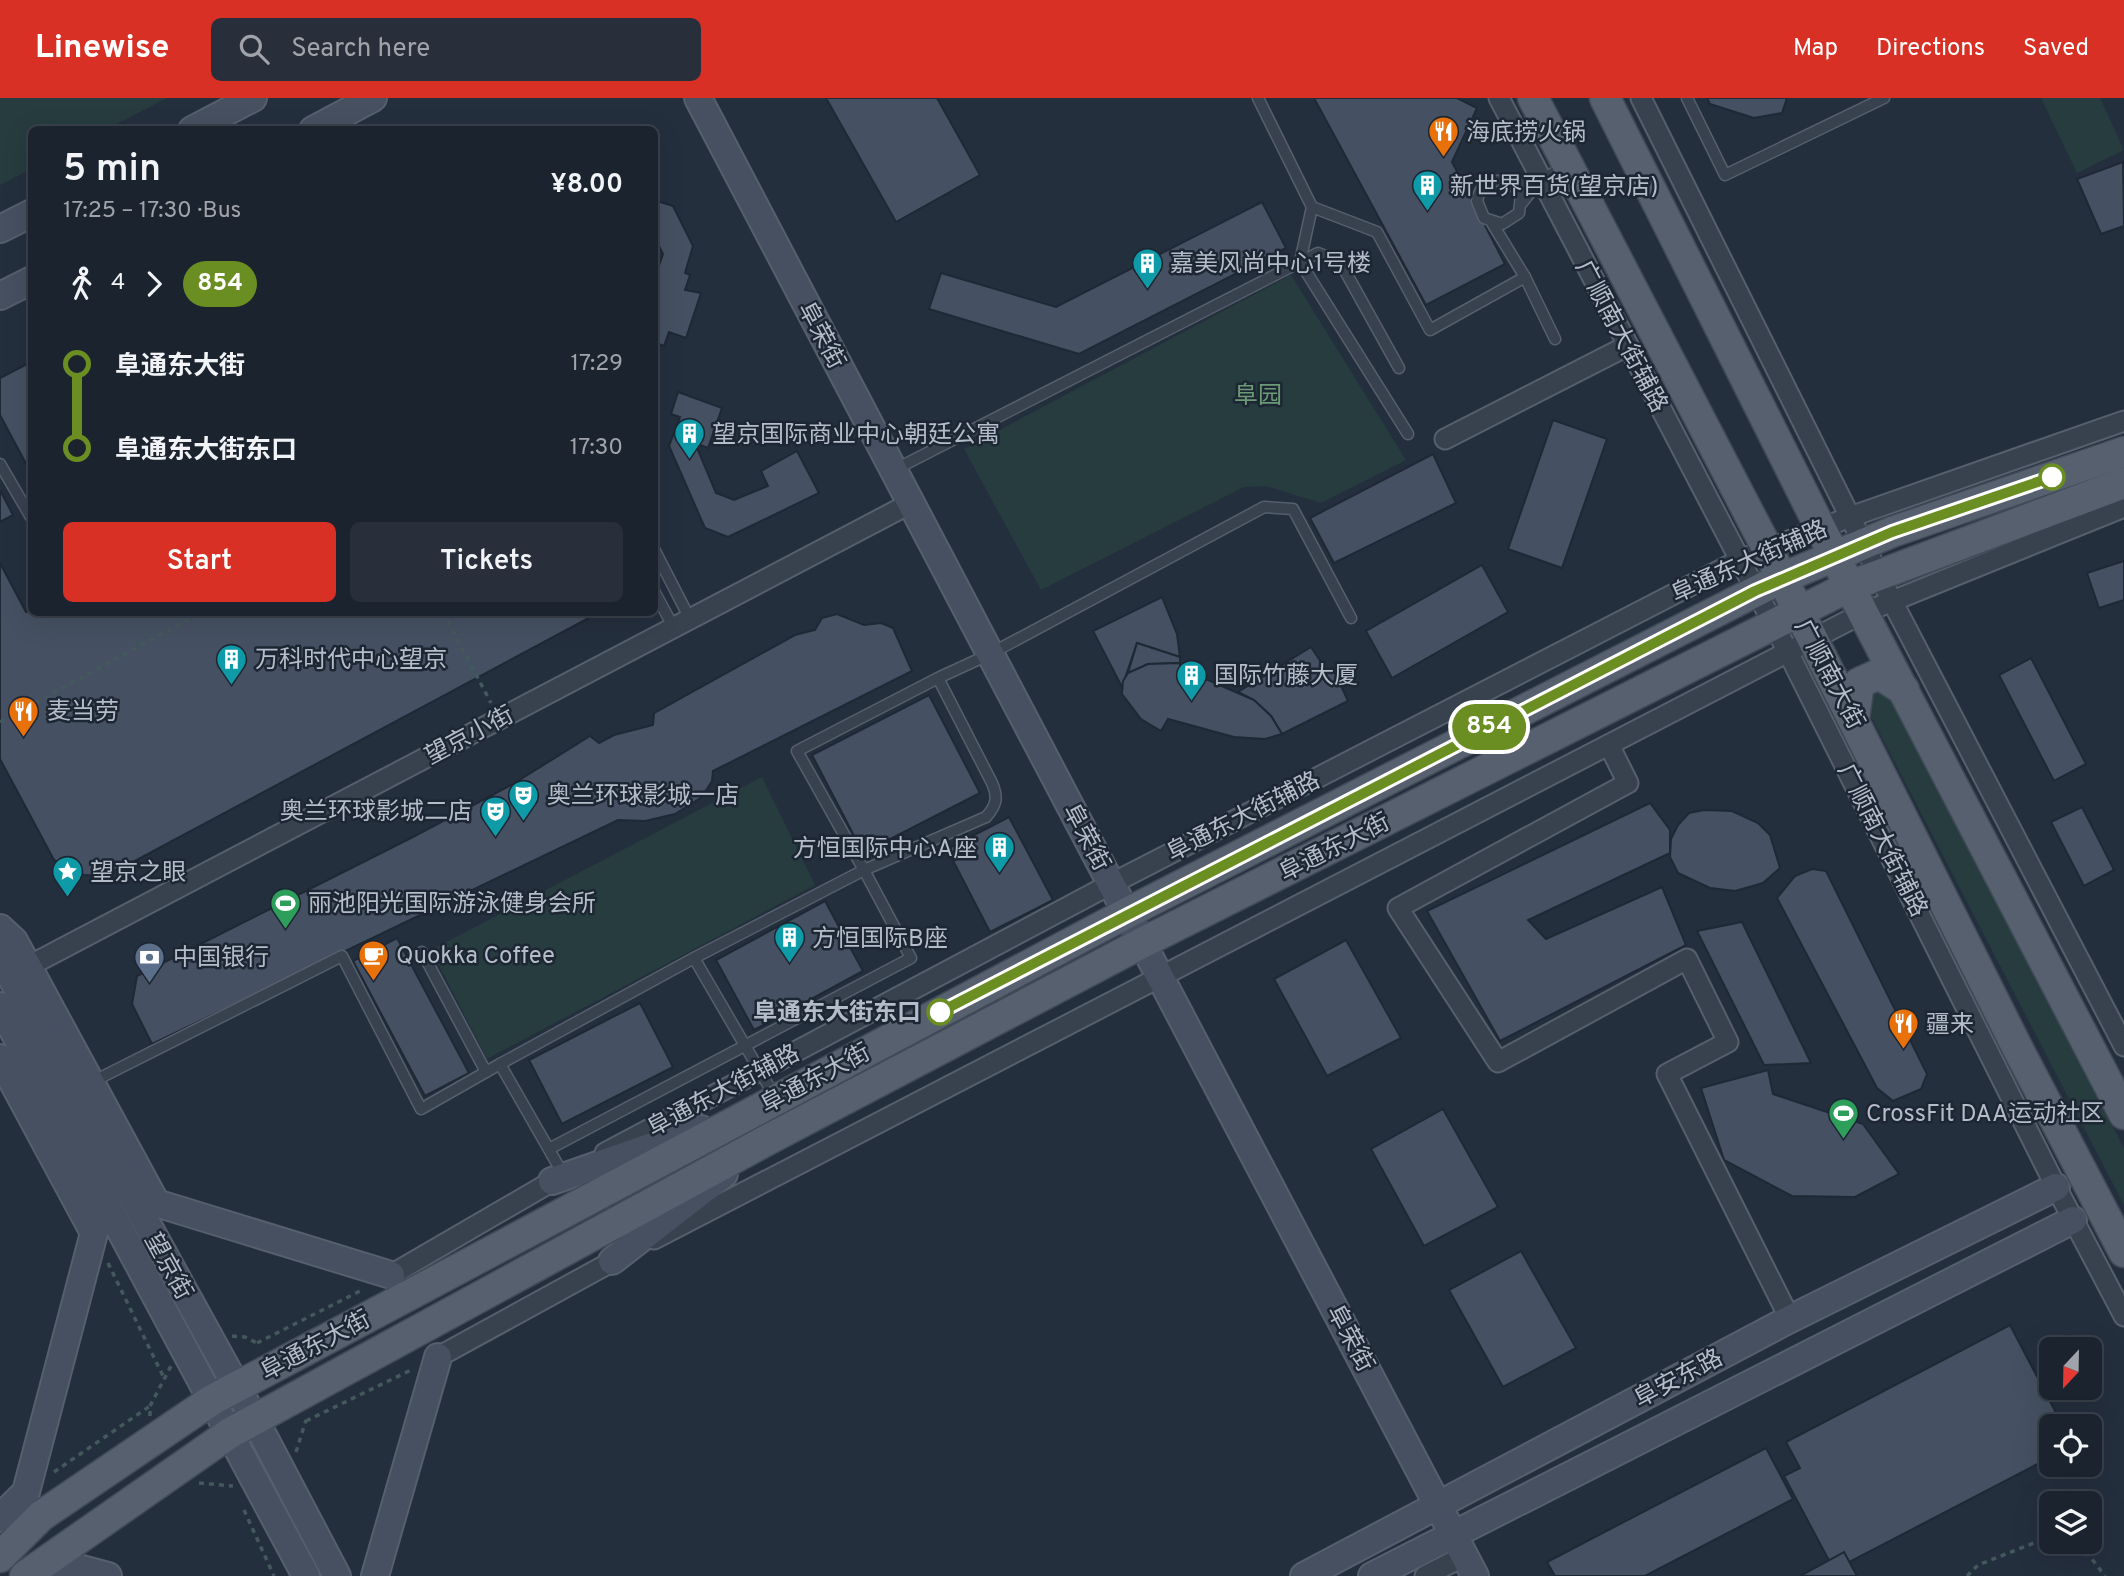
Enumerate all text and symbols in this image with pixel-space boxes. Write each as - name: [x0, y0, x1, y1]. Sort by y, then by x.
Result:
- search box: [211, 18, 701, 81]
- text: Linewise: [35, 28, 169, 70]
- icon: search: [235, 30, 273, 68]
- text: Search here: [291, 33, 430, 66]
- text: Map: [1793, 34, 1838, 64]
- text: Directions: [1876, 34, 1985, 64]
- text: Saved: [2023, 34, 2089, 64]
- restaurant icon: 海底捞火锅: [1426, 115, 1460, 159]
- place label: 海底捞火锅: [1466, 119, 1586, 149]
- text: 5 min: [63, 146, 161, 195]
- text: ¥8.00: [551, 169, 623, 202]
- building icon: 新世界百货(望京店): [1410, 169, 1444, 213]
- place label: 新世界百货(望京店): [1450, 173, 1658, 203]
- text: 17:25 – 17:30 · Bus: [63, 197, 241, 226]
- building icon: 嘉美风尚中心1号楼: [1130, 246, 1164, 290]
- place label: 嘉美风尚中心1号楼: [1170, 250, 1371, 280]
- street label: 广顺南大街辅路: [1568, 256, 1673, 418]
- icon: walk: [63, 265, 101, 303]
- icon: forward: [135, 265, 173, 303]
- text: 4: [111, 269, 125, 298]
- text: 854: [197, 269, 243, 299]
- street label: 阜荣街: [790, 297, 850, 375]
- text: 17:29: [570, 350, 623, 379]
- text: 阜通东大街: [115, 351, 245, 384]
- park label: 阜园: [1234, 382, 1282, 412]
- building icon: 望京国际商业中心朝廷公寓: [672, 417, 706, 461]
- place label: 望京国际商业中心朝廷公寓: [712, 421, 1000, 451]
- text: 17:30: [570, 434, 623, 463]
- text: 阜通东大街东口: [115, 435, 297, 468]
- unlabelled marker: [2039, 464, 2065, 490]
- street label: 阜通东大街辅路: [1667, 515, 1833, 611]
- button: Start: [63, 522, 336, 602]
- button: Tickets: [350, 522, 623, 602]
- street label: 广顺南大街: [1787, 615, 1870, 735]
- building icon: 万科时代中心·望京: [215, 642, 249, 686]
- place label: 万科时代中心·望京: [255, 646, 447, 676]
- building icon: 国际竹藤大厦: [1174, 658, 1208, 702]
- place label: 国际竹藤大厦: [1214, 662, 1358, 692]
- restaurant icon: 麦当劳: [7, 694, 41, 738]
- place label: 麦当劳: [47, 698, 119, 728]
- street label: 望京小街: [421, 701, 519, 773]
- line badge: 854: [1449, 704, 1529, 750]
- text: 854: [1466, 712, 1512, 742]
- street label: 广顺南大街辅路: [1830, 759, 1933, 923]
- street label: 阜通东大街辅路: [1162, 766, 1326, 869]
- theatre icon: 奥兰环球影城一店: [507, 778, 541, 822]
- place label: 奥兰环球影城一店: [547, 782, 739, 812]
- theatre icon: 奥兰环球影城二店: [478, 794, 512, 838]
- place label: 奥兰环球影城二店: [280, 798, 472, 828]
- street label: 阜荣街: [1055, 799, 1115, 877]
- street label: 阜通东大街: [1275, 808, 1395, 889]
- building icon: 方恒国际中心A座: [983, 831, 1017, 875]
- place label: 方恒国际中心A座: [793, 835, 977, 865]
- place icon: 望京之眼: [50, 855, 84, 899]
- place label: 望京之眼: [90, 859, 186, 889]
- sports icon: 丽池阳光国际游泳健身会所: [268, 886, 302, 930]
- place label: 丽池阳光国际游泳健身会所: [308, 890, 596, 920]
- building icon: 方恒国际B座: [772, 921, 806, 965]
- place label: 方恒国际B座: [812, 925, 948, 955]
- cafe icon: Quokka Coffee: [356, 938, 390, 982]
- bank icon: 中国银行: [133, 940, 167, 984]
- place label: Quokka Coffee: [396, 942, 555, 972]
- place label: 中国银行: [173, 944, 269, 974]
- place label: 阜通东大街东口: [753, 999, 921, 1029]
- marker: 阜通东大街东口: [927, 999, 953, 1025]
- restaurant icon: 疆来: [1886, 1007, 1920, 1051]
- place label: 疆来: [1926, 1011, 1974, 1041]
- street label: 阜通东大街: [756, 1038, 876, 1121]
- street label: 阜通东大街辅路: [643, 1039, 805, 1144]
- sports icon: CrossFit DAA运动社区: [1826, 1096, 1860, 1140]
- place label: CrossFit DAA运动社区: [1866, 1100, 2104, 1130]
- street label: 望京街: [137, 1228, 198, 1306]
- street label: 阜荣街: [1319, 1300, 1379, 1378]
- street label: 阜通东大街: [256, 1305, 376, 1388]
- north arrow: [2039, 1337, 2102, 1400]
- map controls: [2039, 1337, 2102, 1554]
- street label: 阜安东路: [1630, 1344, 1728, 1416]
- button: locate: [2039, 1414, 2102, 1477]
- button: layers: [2039, 1491, 2102, 1554]

